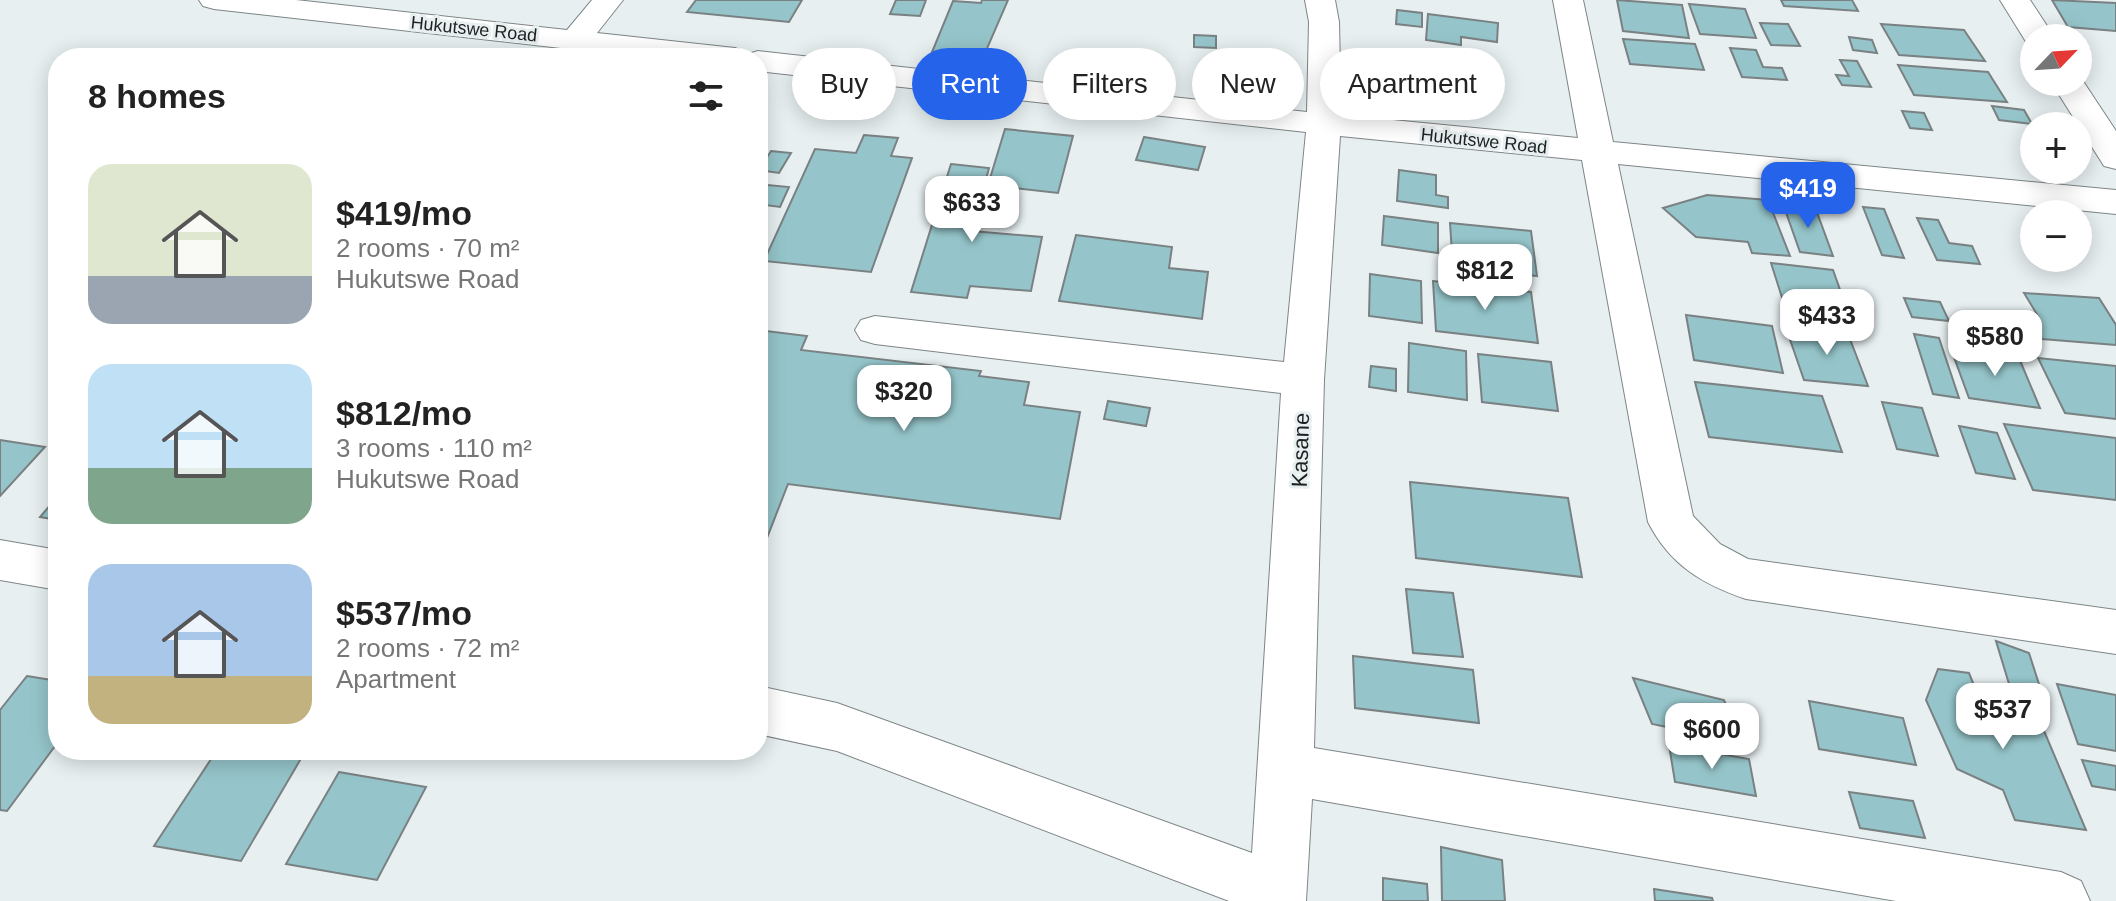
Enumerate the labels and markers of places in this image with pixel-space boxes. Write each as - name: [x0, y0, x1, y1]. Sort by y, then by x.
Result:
- pin: $419: [1761, 162, 1855, 230]
- pin: $633: [925, 176, 1019, 244]
- pin: $812: [1438, 244, 1532, 312]
- pin: $433: [1780, 289, 1874, 357]
- pin: $580: [1948, 310, 2042, 378]
- pin: $320: [857, 365, 951, 433]
- pin: $537: [1956, 683, 2050, 751]
- pin: $600: [1665, 703, 1759, 771]

